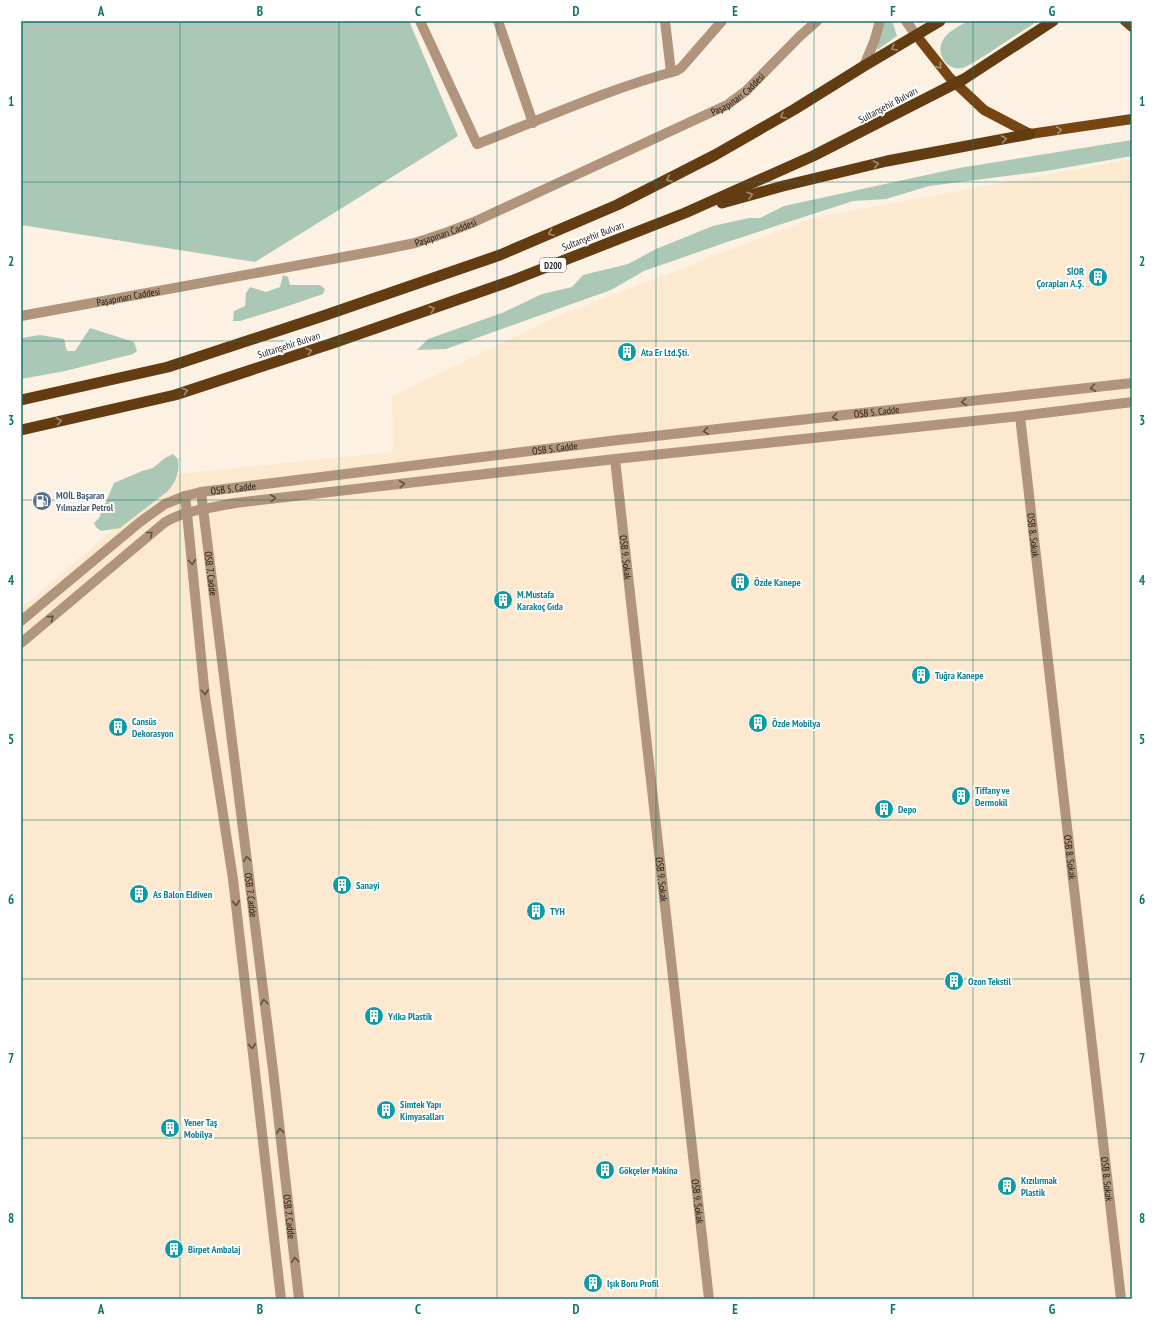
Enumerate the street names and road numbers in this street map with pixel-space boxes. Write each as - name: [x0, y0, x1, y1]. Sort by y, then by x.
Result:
- street label: Paşapınarı Caddesi: [709, 70, 767, 118]
- street label: Sultanşehir Bulvarı: [856, 84, 920, 126]
- street label: Paşapınarı Caddesi: [413, 215, 478, 249]
- street label: Sultanşehir Bulvarı: [560, 218, 626, 254]
- road number: D200: [540, 258, 566, 272]
- street label: Paşapınarı Caddesi: [95, 284, 161, 309]
- street label: Sultanşehir Bulvarı: [256, 329, 322, 361]
- street label: OSB 5. Cadde: [853, 402, 900, 420]
- street label: OSB 5. Cadde: [531, 439, 578, 457]
- street label: OSB 5. Cadde: [210, 479, 257, 497]
- street label: OSB 8. Sokak: [1025, 512, 1043, 558]
- street label: OSB 9. Sokak: [617, 534, 635, 580]
- street label: OSB 7. Cadde: [202, 550, 220, 596]
- street label: OSB 8. Sokak: [1061, 834, 1079, 880]
- street label: OSB 9. Sokak: [653, 856, 671, 902]
- street label: OSB 7. Cadde: [242, 872, 260, 918]
- street label: OSB 8. Sokak: [1098, 1156, 1116, 1202]
- street label: OSB 9. Sokak: [689, 1178, 707, 1224]
- street label: OSB 7. Cadde: [281, 1194, 299, 1240]

